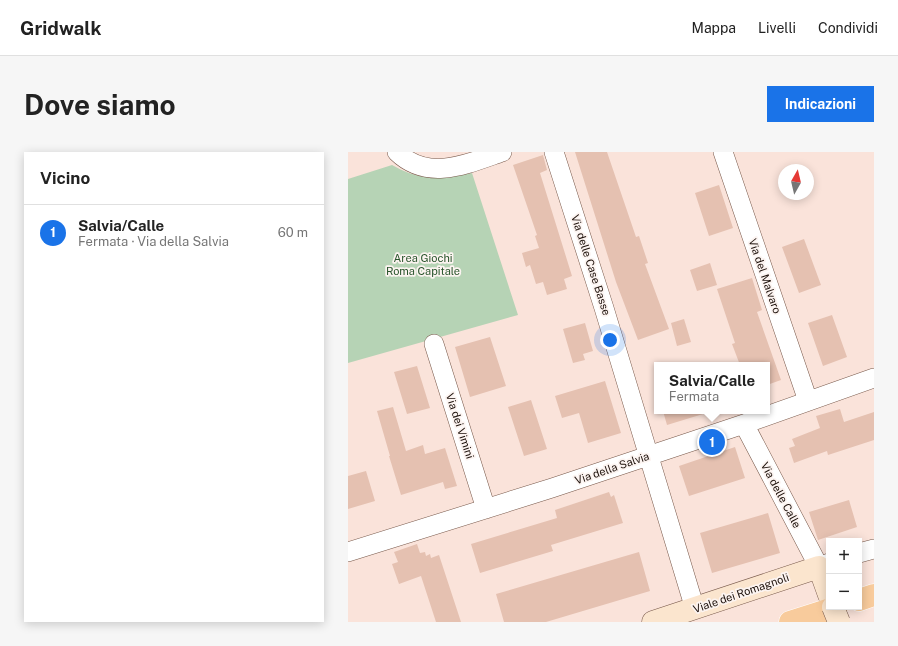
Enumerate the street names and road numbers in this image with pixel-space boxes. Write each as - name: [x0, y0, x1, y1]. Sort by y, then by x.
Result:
- street label: Via delle Case Basse: [569, 213, 613, 317]
- street label: Via del Malvaro: [747, 237, 783, 315]
- street label: Via dei Vimini: [444, 392, 476, 460]
- street label: Via della Salvia: [573, 450, 651, 486]
- street label: Via delle Calle: [759, 460, 803, 530]
- street label: Viale dei Romagnoli: [691, 571, 791, 615]

